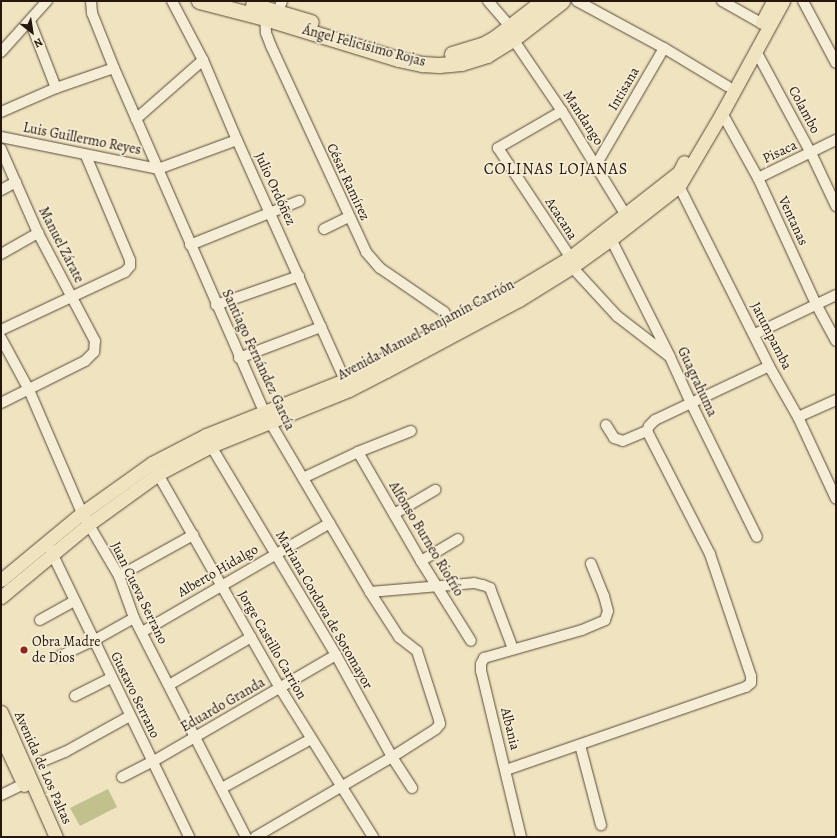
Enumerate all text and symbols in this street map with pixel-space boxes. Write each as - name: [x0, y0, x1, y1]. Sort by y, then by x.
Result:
- north arrow: [12, 12, 52, 52]
- street label: Ángel Felicísimo Rojas: [301, 21, 427, 71]
- text: N: [31, 34, 45, 51]
- street label: Intisana: [605, 64, 643, 114]
- street label: Colambo: [785, 83, 823, 137]
- street label: Mandango: [559, 88, 607, 148]
- street label: Luis Guillermo Reyes: [22, 119, 142, 159]
- street label: Pisaca: [760, 137, 800, 167]
- street label: César Ramírez: [323, 141, 373, 223]
- street label: Julio Ordóñez: [251, 150, 299, 228]
- district label: COLINAS LOJANAS: [484, 159, 628, 179]
- street label: Ventanas: [774, 194, 812, 248]
- street label: Acacana: [541, 195, 581, 243]
- street label: Manuel Zárate: [35, 204, 87, 286]
- street label: Avenida Manuel Benjamín Carrión: [335, 276, 517, 384]
- street label: Santiago Fernández García: [218, 287, 298, 433]
- street label: Jatumpamba: [747, 299, 795, 373]
- street label: Guagrahuma: [674, 344, 720, 420]
- street label: Alfonso Burneo Riofrío: [385, 479, 467, 599]
- street label: Mariana Cordova de Sotomayor: [272, 528, 376, 692]
- street label: Juan Cueva Serrano: [107, 539, 171, 647]
- street label: Alberto Hidalgo: [175, 541, 261, 601]
- street label: Jorge Castillo Carrion: [234, 588, 310, 702]
- place label: Obra Madre de Dios: [32, 634, 101, 666]
- marker: Obra Madre de Dios: [19, 645, 29, 655]
- street label: Gustavo Serrano: [107, 649, 163, 741]
- street label: Eduardo Granda: [178, 674, 268, 736]
- street label: Albania: [497, 706, 523, 752]
- street label: Avenida de Los Paltas: [11, 709, 75, 827]

